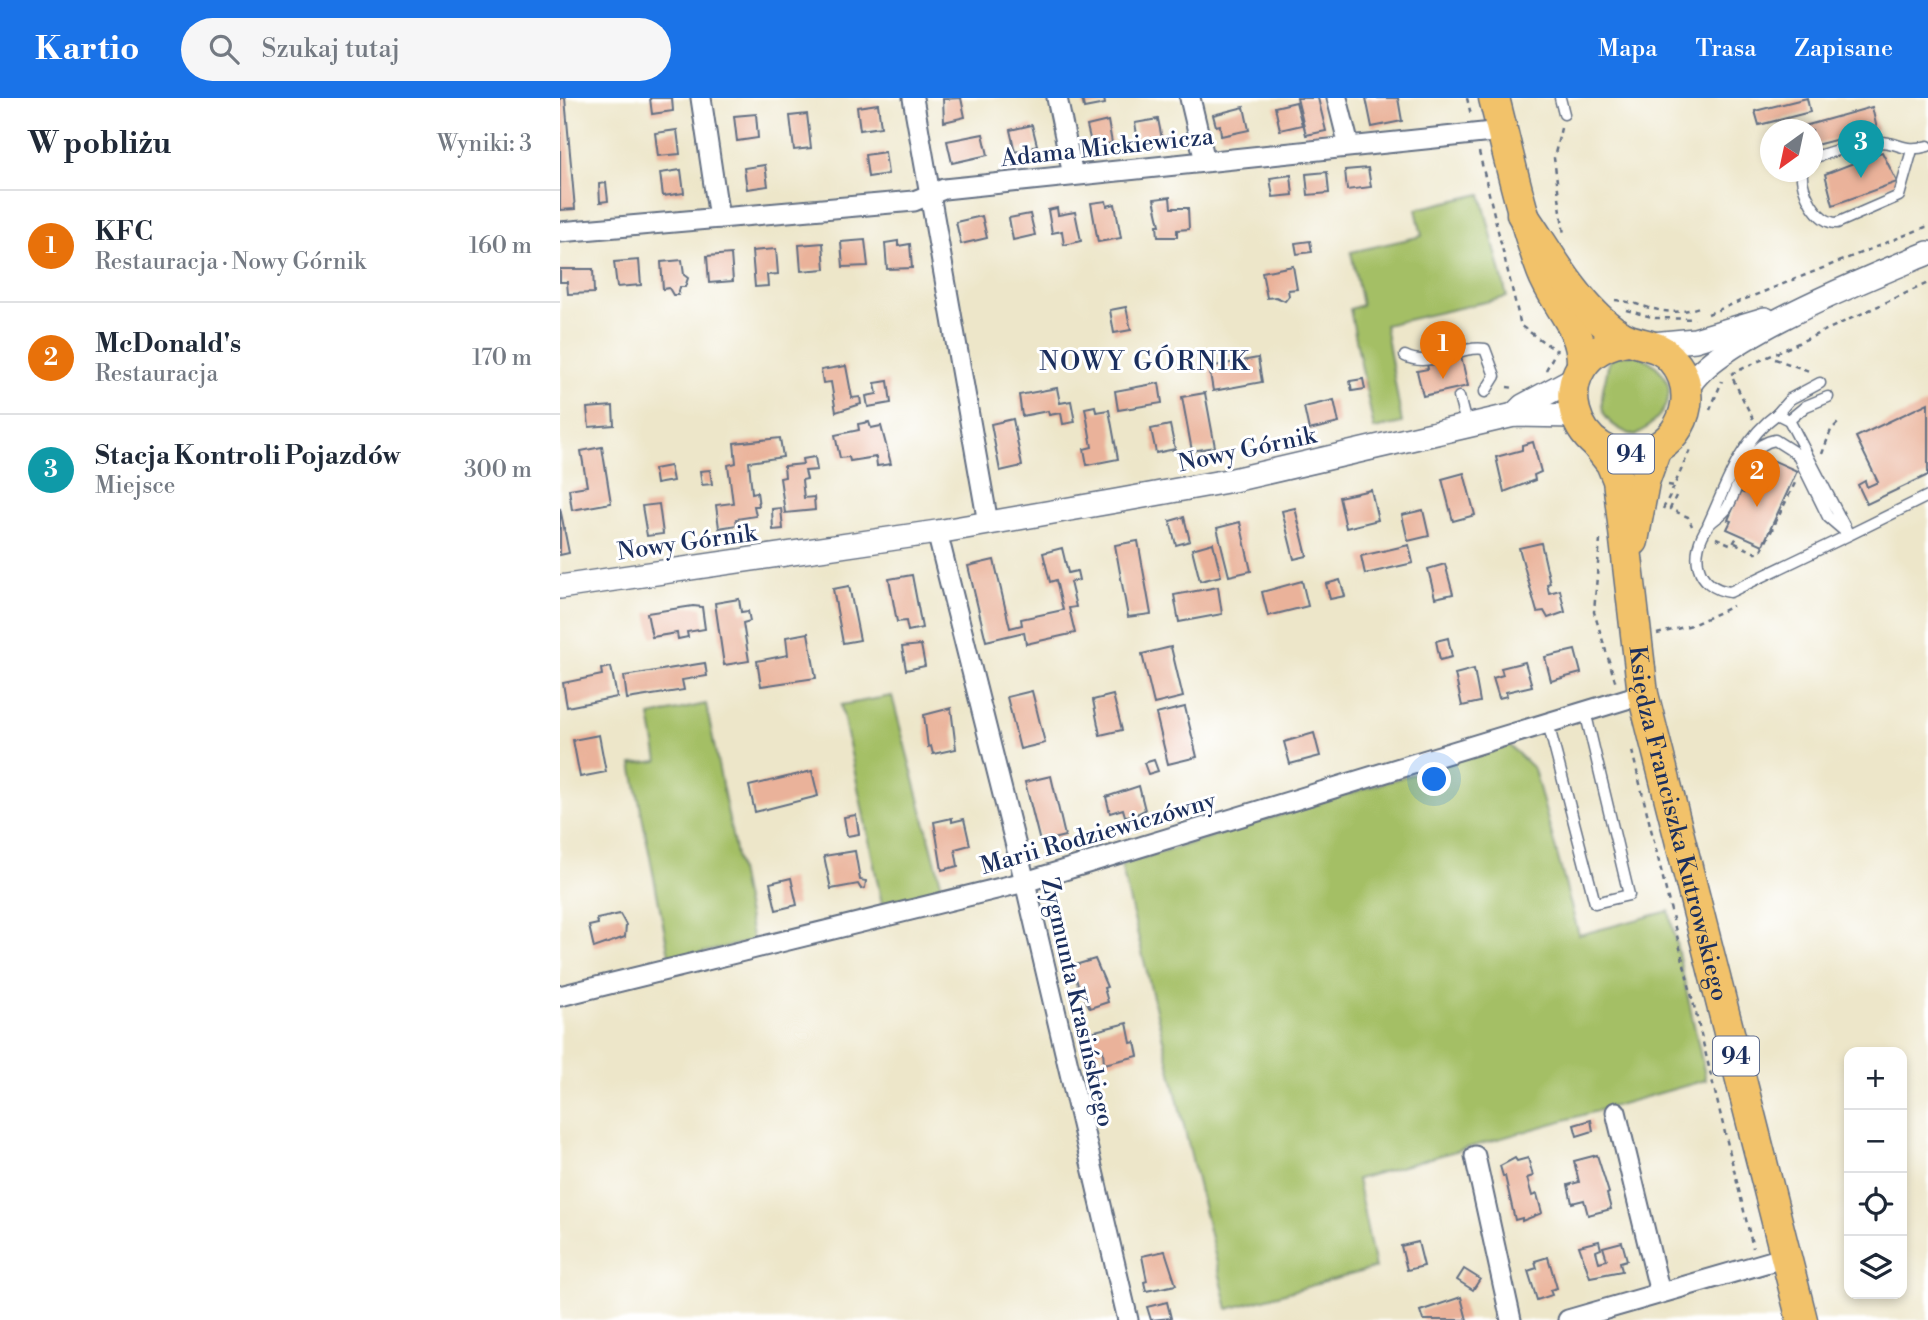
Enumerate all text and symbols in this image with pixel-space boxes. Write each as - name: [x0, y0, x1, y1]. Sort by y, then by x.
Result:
- search box: [181, 18, 671, 81]
- text: Kartio: [35, 29, 139, 70]
- icon: search: [205, 30, 243, 68]
- text: Szukaj tutaj: [261, 33, 400, 65]
- text: Mapa: [1598, 34, 1657, 64]
- text: Trasa: [1695, 34, 1756, 64]
- text: Zapisane: [1794, 34, 1893, 64]
- north arrow: [1760, 119, 1823, 182]
- pin: 3: [1838, 120, 1884, 178]
- street label: Adama Mickiewicza: [998, 122, 1216, 174]
- text: W pobliżu: [28, 125, 171, 163]
- text: Wyniki: 3: [437, 130, 532, 158]
- text: KFC: [95, 216, 153, 248]
- text: 1: [45, 232, 57, 260]
- text: 160 m: [469, 232, 532, 260]
- text: Restauracja · Nowy Górnik: [95, 248, 366, 276]
- pin: 1: [1420, 321, 1466, 379]
- text: McDonald's: [95, 328, 241, 360]
- text: 2: [44, 344, 58, 372]
- text: 170 m: [472, 344, 532, 372]
- district label: NOWY GÓRNIK: [1039, 344, 1251, 378]
- text: Restauracja: [95, 360, 218, 388]
- street label: Nowy Górnik: [1175, 420, 1320, 479]
- road number: 94: [1608, 434, 1654, 474]
- text: Stacja Kontroli Pojazdów: [95, 440, 401, 472]
- pin: 2: [1734, 449, 1780, 507]
- text: 3: [44, 456, 58, 484]
- text: 300 m: [464, 456, 532, 484]
- text: Miejsce: [95, 472, 175, 500]
- street label: Nowy Górnik: [616, 518, 760, 568]
- street label: Księdza Franciszka Kutrowskiego: [1622, 645, 1734, 1004]
- your location: [1417, 762, 1451, 796]
- street label: Marii Rodziewiczówny: [977, 786, 1220, 882]
- street label: Zygmunta Krasińskiego: [1034, 874, 1120, 1130]
- road number: 94: [1713, 1037, 1759, 1076]
- map controls: [1844, 1047, 1907, 1299]
- button: +: [1844, 1047, 1907, 1110]
- button: −: [1844, 1110, 1907, 1173]
- button: locate: [1844, 1173, 1907, 1236]
- button: layers: [1844, 1236, 1907, 1299]

